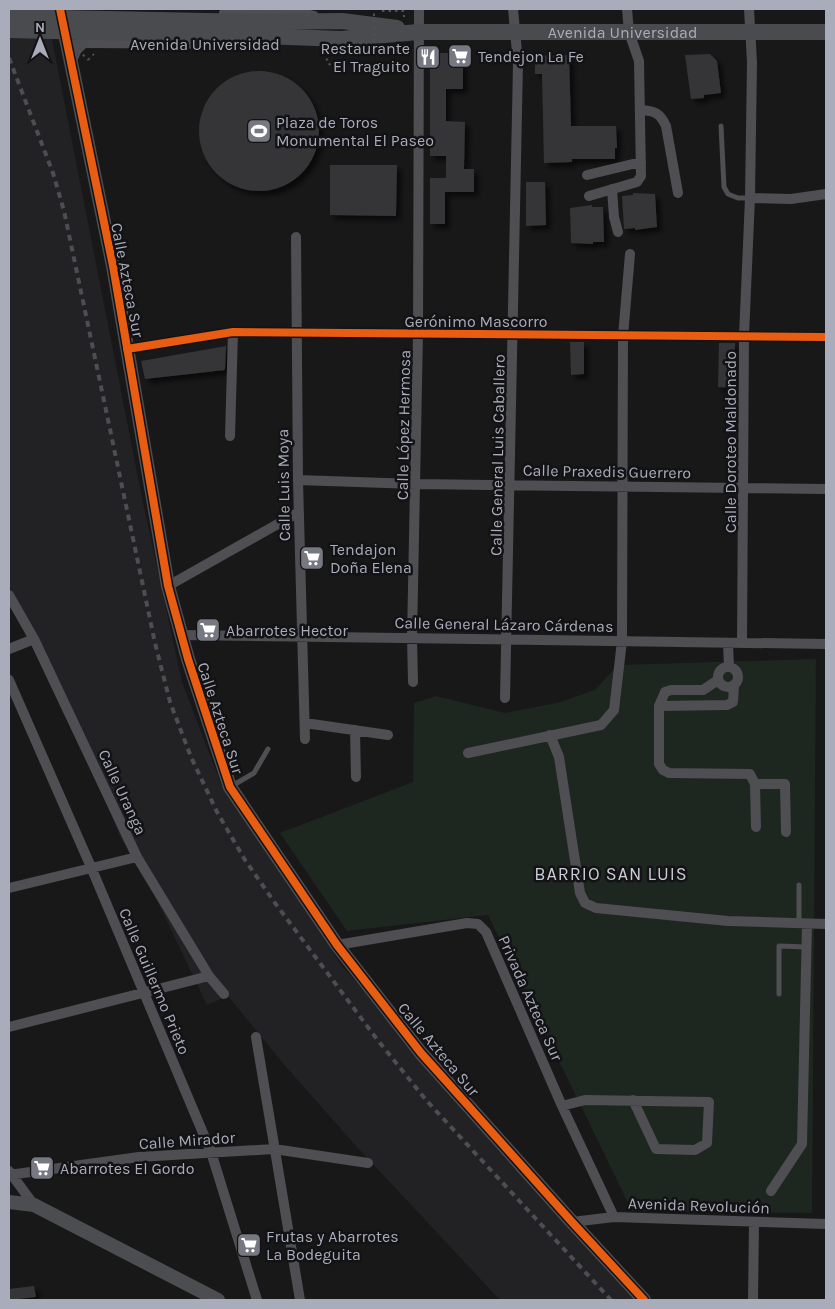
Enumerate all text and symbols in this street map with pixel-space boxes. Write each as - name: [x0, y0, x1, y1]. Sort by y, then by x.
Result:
- north arrow: [15, 15, 65, 65]
- text: N: [35, 19, 45, 36]
- street label: Avenida Universidad: [548, 23, 697, 42]
- street label: Avenida Universidad: [130, 35, 280, 54]
- place label: Restaurante El Traguito: [321, 39, 410, 76]
- supermarket icon: Tendejon La Fe: [447, 43, 473, 69]
- restaurant icon: Restaurante El Traguito: [415, 44, 441, 70]
- place label: Tendejon La Fe: [478, 47, 584, 66]
- place label: Plaza de Toros Monumental El Paseo: [276, 113, 434, 150]
- sports icon: Plaza de Toros Monumental El Paseo: [246, 118, 272, 144]
- street label: Calle Azteca Sur: [107, 221, 148, 339]
- street label: Gerónimo Mascorro: [404, 312, 548, 331]
- street label: Calle López Hermosa: [393, 350, 414, 500]
- street label: Calle Doroteo Maldonado: [721, 351, 740, 533]
- street label: Calle General Luis Caballero: [486, 354, 509, 556]
- street label: Calle Luis Moya: [273, 429, 294, 541]
- street label: Calle Praxedis Guerrero: [523, 461, 691, 482]
- place label: Tendajon Doña Elena: [330, 540, 412, 577]
- supermarket icon: Tendajon Doña Elena: [299, 545, 325, 571]
- street label: Calle General Lázaro Cárdenas: [394, 613, 614, 636]
- supermarket icon: Abarrotes Hector: [195, 617, 221, 643]
- place label: Abarrotes Hector: [226, 621, 348, 640]
- street label: Calle Azteca Sur: [193, 660, 248, 777]
- street label: Calle Uranga: [94, 746, 151, 838]
- district label: BARRIO SAN LUIS: [534, 863, 688, 885]
- street label: Calle Guillermo Prieto: [115, 905, 194, 1057]
- street label: Privada Azteca Sur: [494, 933, 567, 1064]
- street label: Calle Azteca Sur: [394, 999, 484, 1100]
- street label: Calle Mirador: [138, 1128, 236, 1153]
- supermarket icon: Abarrotes El Gordo: [29, 1155, 55, 1181]
- place label: Abarrotes El Gordo: [60, 1159, 195, 1178]
- street label: Avenida Revolución: [628, 1194, 770, 1217]
- place label: Frutas y Abarrotes La Bodeguita: [266, 1227, 399, 1264]
- supermarket icon: Frutas y Abarrotes La Bodeguita: [236, 1232, 262, 1258]

